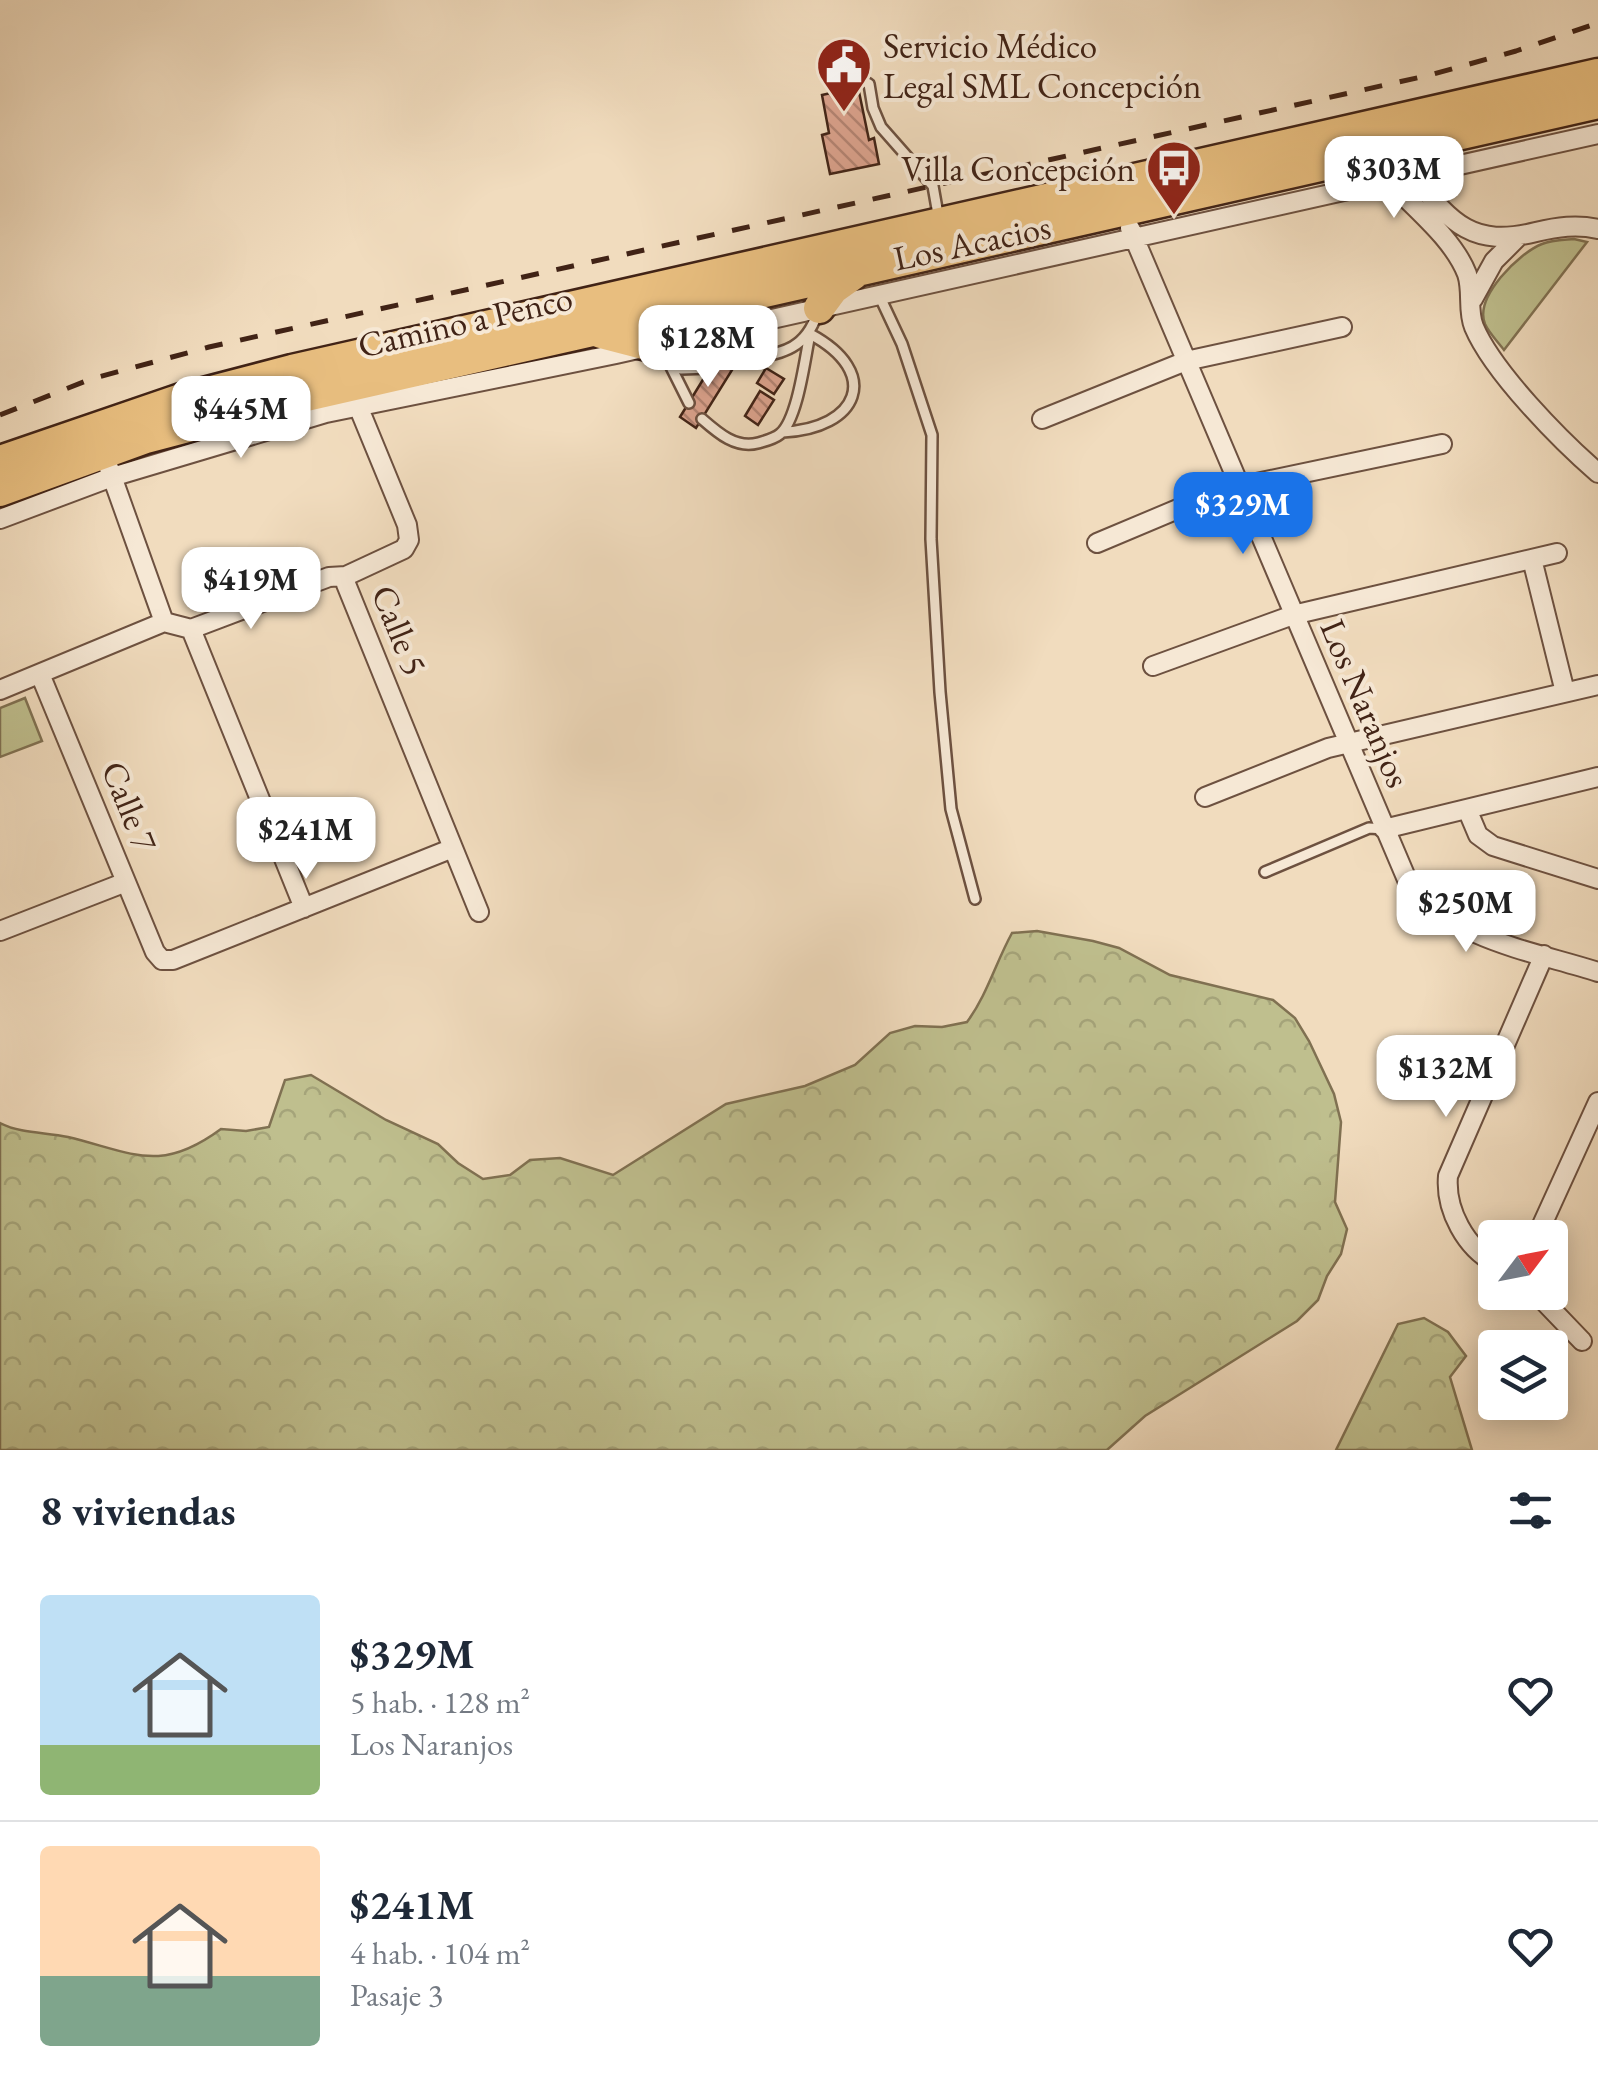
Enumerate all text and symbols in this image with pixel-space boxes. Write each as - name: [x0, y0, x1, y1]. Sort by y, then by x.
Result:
- place label: Servicio Médico Legal SML Concepción: [883, 23, 1202, 108]
- public building icon: Servicio Médico Legal SML Concepción: [814, 35, 874, 114]
- pin: $303M: [1324, 136, 1464, 221]
- bus stop icon: Villa Concepción: [1144, 138, 1204, 217]
- place label: Villa Concepción: [901, 146, 1135, 191]
- text: $303M: [1347, 147, 1441, 189]
- street label: Los Acacios: [889, 203, 1055, 281]
- street label: Camino a Penco: [353, 274, 577, 368]
- pin: $128M: [638, 305, 778, 390]
- text: $128M: [661, 316, 755, 358]
- pin: $445M: [171, 376, 311, 461]
- text: $445M: [194, 387, 288, 429]
- pin: $329M: [1173, 472, 1313, 557]
- text: $329M: [1196, 483, 1290, 525]
- pin: $419M: [181, 547, 321, 632]
- text: $419M: [204, 558, 298, 600]
- street label: Calle 5: [362, 578, 438, 682]
- street label: Los Naranjos: [1310, 612, 1422, 794]
- street label: Calle 7: [92, 754, 168, 858]
- pin: $241M: [236, 797, 376, 882]
- text: $241M: [259, 808, 353, 850]
- pin: $250M: [1396, 870, 1536, 955]
- text: $250M: [1419, 881, 1513, 923]
- pin: $132M: [1376, 1035, 1516, 1120]
- text: $132M: [1399, 1046, 1493, 1088]
- north arrow: [1478, 1220, 1568, 1310]
- map controls: [1478, 1220, 1568, 1420]
- button: layers: [1478, 1330, 1568, 1420]
- text: 8 viviendas: [40, 1483, 236, 1538]
- icon: filters: [1503, 1483, 1558, 1538]
- text: $329M: [350, 1626, 475, 1681]
- icon: home: [120, 1635, 240, 1755]
- icon: heart: [1503, 1668, 1558, 1723]
- text: 5 hab. · 128 m²: [350, 1681, 530, 1723]
- text: Los Naranjos: [350, 1723, 513, 1765]
- text: $241M: [350, 1877, 475, 1932]
- icon: home: [120, 1886, 240, 2006]
- icon: heart: [1503, 1919, 1558, 1974]
- text: 4 hab. · 104 m²: [350, 1932, 530, 1974]
- text: Pasaje 3: [350, 1974, 443, 2016]

